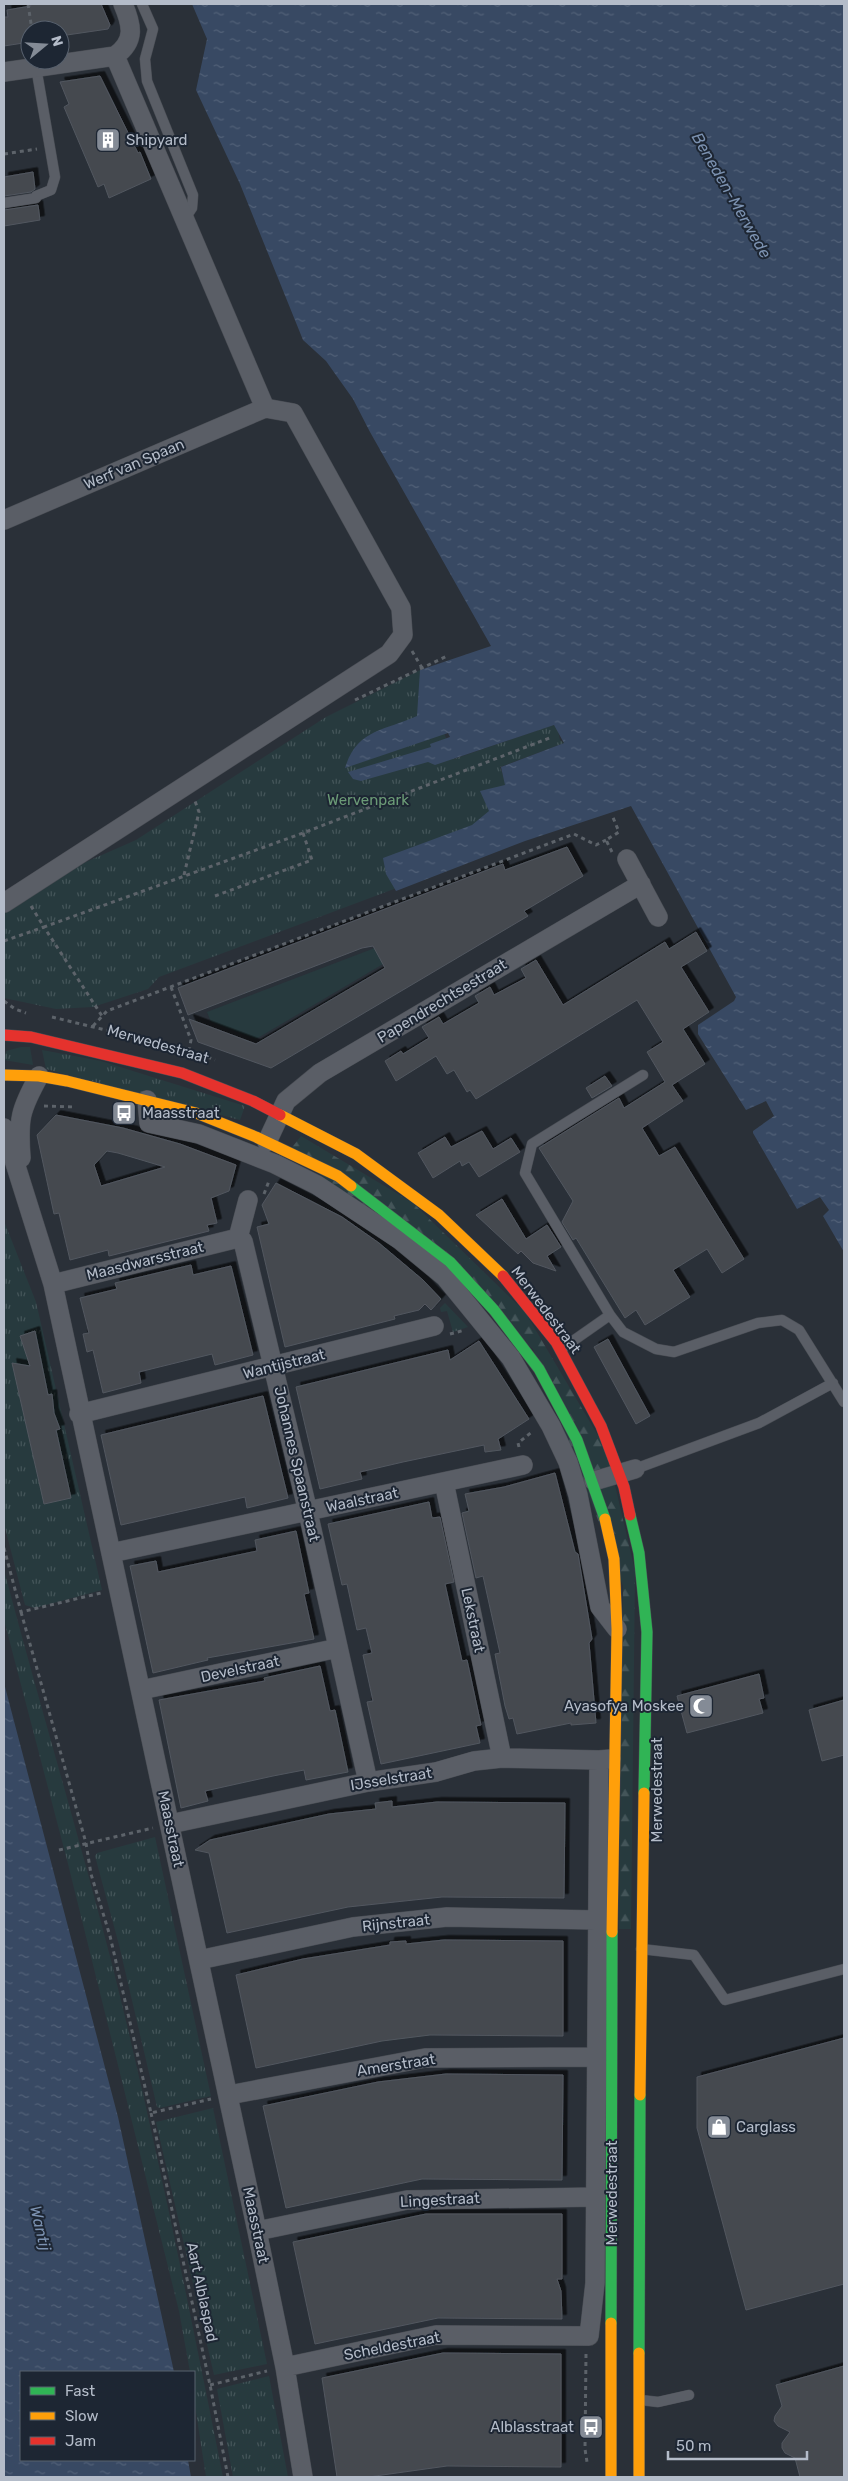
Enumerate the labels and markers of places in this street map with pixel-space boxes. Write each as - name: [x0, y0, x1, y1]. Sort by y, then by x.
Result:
- building icon: Shipyard: [95, 127, 121, 153]
- place label: Shipyard: [126, 131, 187, 149]
- bus stop icon: Maasstraat: [111, 1100, 137, 1126]
- place label: Maasstraat: [142, 1104, 220, 1122]
- mosque icon: Ayasofya Moskee: [688, 1693, 714, 1719]
- place label: Ayasofya Moskee: [564, 1697, 684, 1715]
- shop icon: Carglass: [706, 2114, 732, 2140]
- place label: Carglass: [736, 2118, 796, 2136]
- bus stop icon: Alblasstraat: [578, 2414, 604, 2440]
- place label: Alblasstraat: [490, 2418, 574, 2436]

